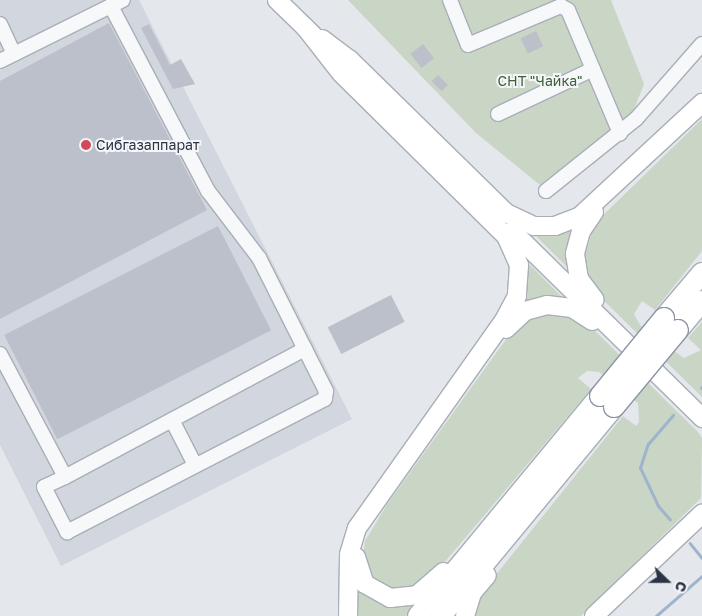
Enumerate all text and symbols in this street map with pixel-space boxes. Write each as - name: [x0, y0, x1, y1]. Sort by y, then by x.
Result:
- park label: СНТ "Чайка": [497, 73, 583, 89]
- place label: Сибгазаппарат: [96, 137, 200, 153]
- marker: Сибгазаппарат: [80, 139, 92, 151]
- north arrow: [642, 556, 692, 606]
- text: С: [672, 579, 691, 595]

